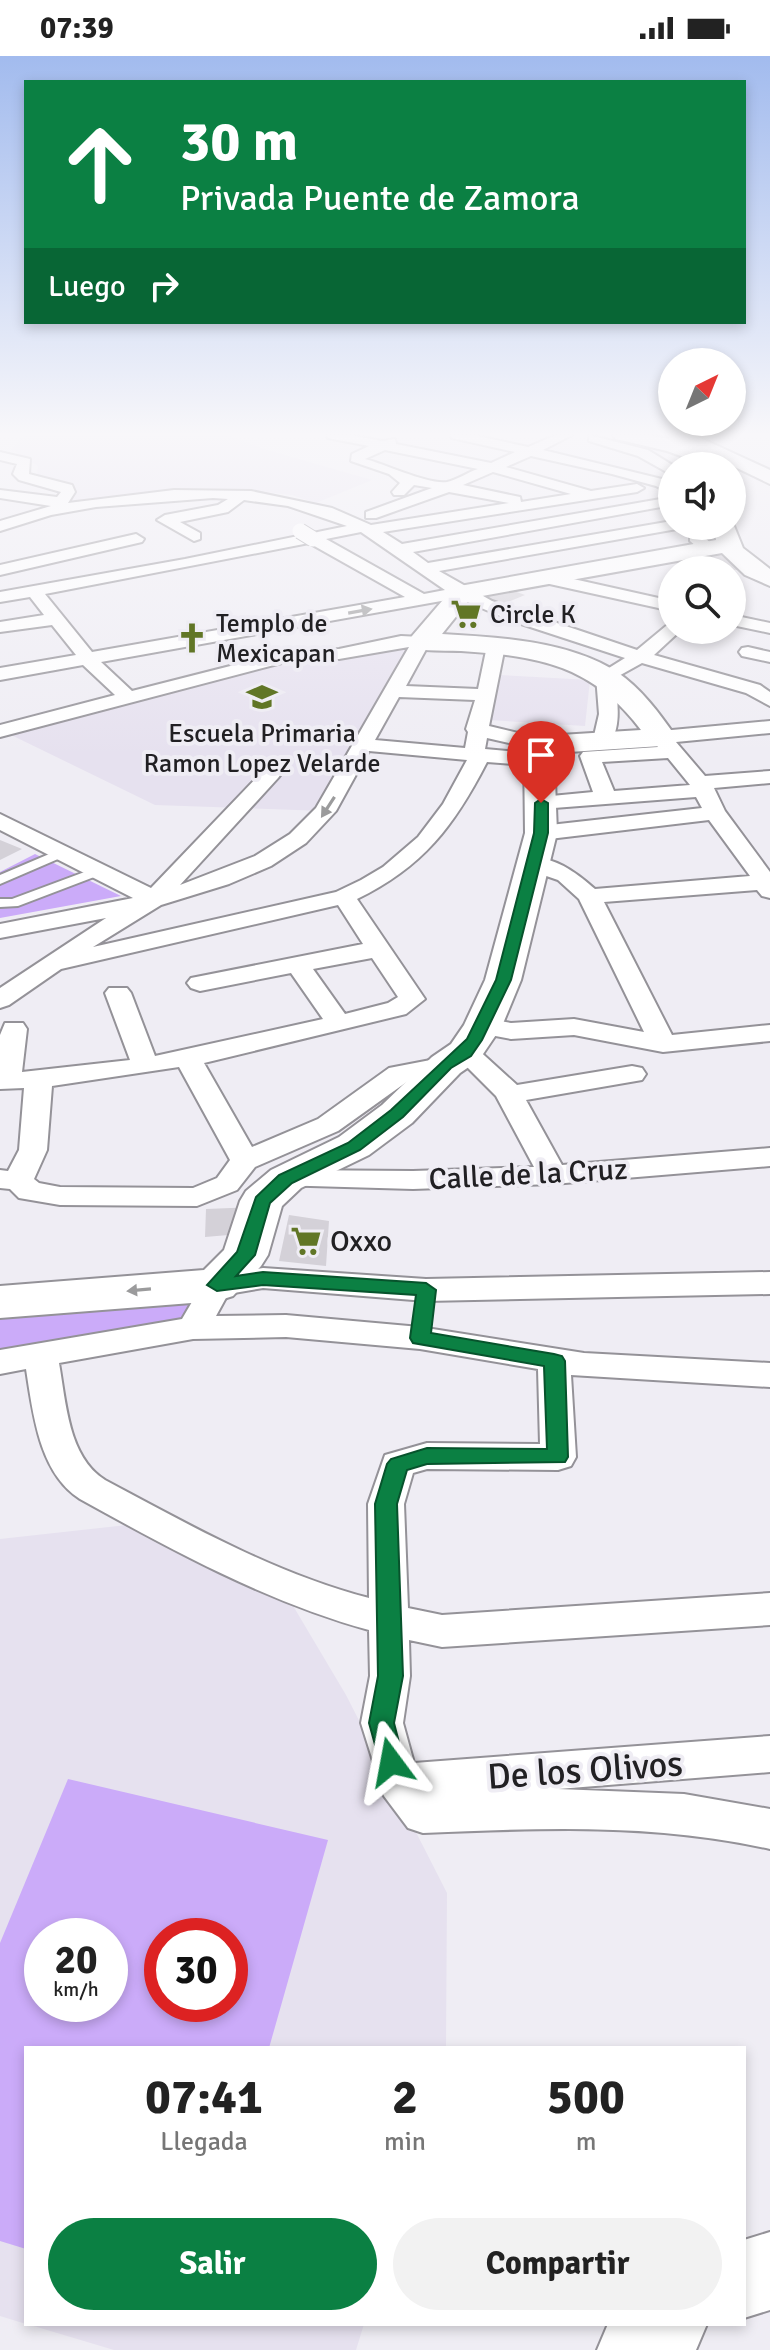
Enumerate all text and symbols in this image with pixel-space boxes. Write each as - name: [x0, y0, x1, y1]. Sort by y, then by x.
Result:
- text: 07:39: [40, 10, 114, 47]
- text: 30 m: [180, 107, 298, 176]
- icon: ahead: [48, 112, 152, 216]
- text: Privada Puente de Zamora: [180, 176, 580, 221]
- icon: right: [142, 264, 186, 308]
- text: Luego: [48, 268, 126, 305]
- north arrow: [658, 348, 746, 436]
- map controls: [658, 348, 746, 644]
- button: sound: [658, 452, 746, 540]
- button: search: [658, 556, 746, 644]
- supermarket icon: Circle K: [449, 597, 483, 631]
- place label: Circle K: [490, 599, 576, 631]
- one-way arrow: [348, 605, 373, 617]
- place label: Templo de Mexicapan: [216, 608, 336, 670]
- church icon: Templo de Mexicapan: [175, 621, 209, 655]
- school or university icon: Escuela Primaria Ramon Lopez Velarde: [245, 680, 279, 714]
- place label: Escuela Primaria Ramon Lopez Velarde: [144, 718, 380, 780]
- pin: [507, 721, 575, 803]
- icon: arrive: [519, 733, 563, 777]
- one-way arrow: [321, 796, 335, 818]
- street label: Calle de la Cruz: [428, 1151, 628, 1198]
- place label: Oxxo: [330, 1223, 392, 1260]
- supermarket icon: Oxxo: [289, 1224, 323, 1258]
- one-way arrow: [126, 1284, 151, 1297]
- position arrow: [349, 1720, 433, 1804]
- street label: De los Olivos: [486, 1741, 684, 1800]
- speed limit sign: 30: [144, 1918, 248, 2022]
- text: 20: [54, 1935, 98, 1985]
- text: km/h: [53, 1977, 99, 2002]
- text: 07:41: [145, 2068, 263, 2127]
- text: 2: [392, 2068, 418, 2127]
- text: 500: [547, 2068, 625, 2127]
- text: Llegada: [160, 2126, 248, 2158]
- text: min: [384, 2126, 426, 2158]
- text: m: [576, 2126, 596, 2158]
- button: Salir: [48, 2218, 377, 2310]
- button: Compartir: [393, 2218, 722, 2310]

